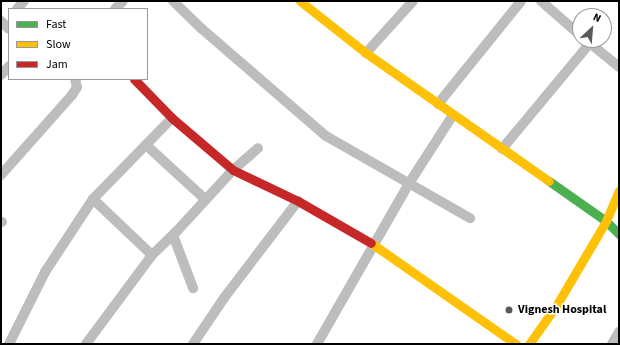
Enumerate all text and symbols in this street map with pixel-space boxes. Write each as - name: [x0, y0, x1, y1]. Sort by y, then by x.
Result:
- legend: [8, 8, 148, 80]
- north arrow: [572, 8, 612, 48]
- text: N: [590, 9, 604, 26]
- text: Fast: [46, 16, 66, 33]
- text: Slow: [46, 36, 71, 53]
- text: Jam: [46, 56, 68, 73]
- place label: Vignesh Hospital: [518, 303, 606, 317]
- marker: Vignesh Hospital: [503, 304, 515, 316]

